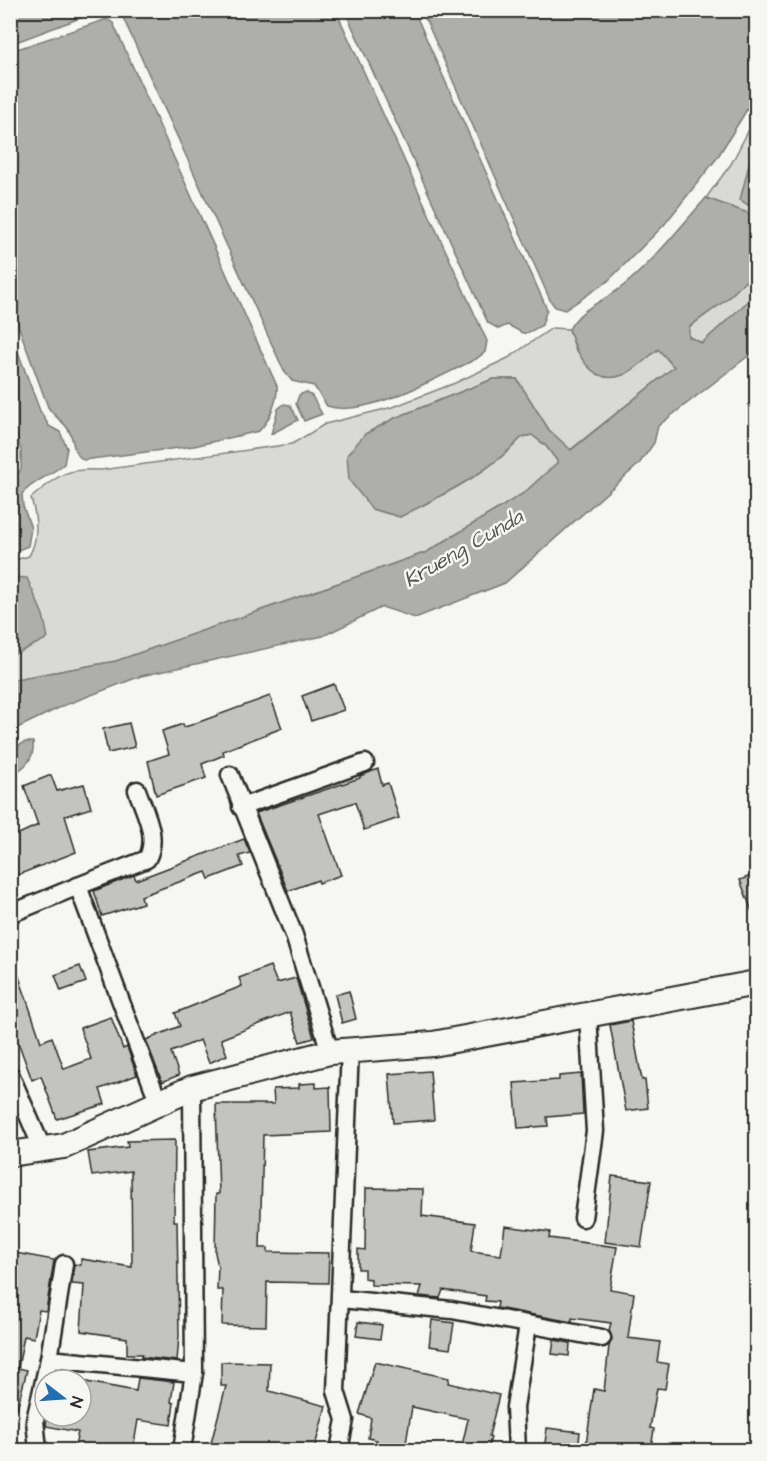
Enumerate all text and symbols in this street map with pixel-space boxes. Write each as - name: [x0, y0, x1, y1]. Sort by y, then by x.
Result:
- water label: Krueng Cunda: [398, 502, 530, 595]
- north arrow: [33, 1368, 93, 1428]
- text: N: [64, 1394, 88, 1410]

